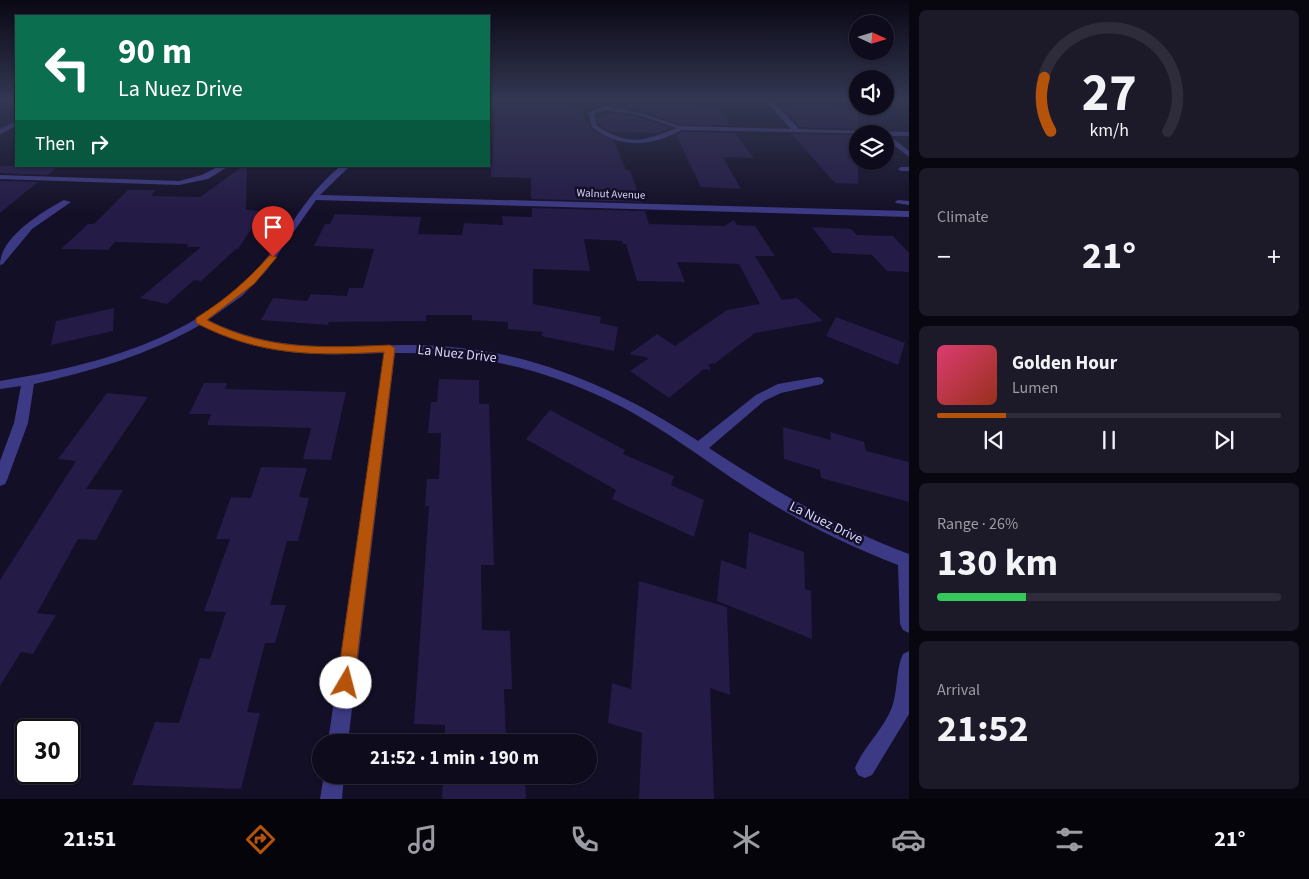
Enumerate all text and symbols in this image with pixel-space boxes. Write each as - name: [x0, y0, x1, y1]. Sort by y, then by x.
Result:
- north arrow: [849, 15, 894, 60]
- map controls: [849, 15, 894, 170]
- text: 90 m: [118, 27, 192, 77]
- icon: left: [35, 35, 100, 100]
- text: 27: [1082, 57, 1136, 131]
- button: sound: [849, 70, 894, 115]
- text: La Nuez Drive: [118, 73, 243, 105]
- text: km/h: [1089, 118, 1129, 143]
- button: layers: [849, 125, 894, 170]
- icon: right: [85, 130, 113, 158]
- text: Then: [35, 131, 75, 158]
- street label: Walnut Avenue: [576, 185, 646, 203]
- pin: [252, 206, 294, 257]
- text: Climate: [937, 206, 988, 228]
- icon: arrive: [259, 213, 287, 241]
- text: 21°: [1082, 229, 1136, 283]
- text: −: [937, 237, 951, 277]
- text: +: [1267, 237, 1281, 277]
- street label: La Nuez Drive: [416, 340, 498, 368]
- text: Golden Hour: [1012, 350, 1117, 377]
- text: Lumen: [1012, 377, 1058, 399]
- icon: previous: [980, 426, 1008, 454]
- icon: pause: [1095, 426, 1123, 454]
- icon: next: [1210, 426, 1238, 454]
- street label: La Nuez Drive: [786, 497, 866, 549]
- text: Range · 26%: [937, 513, 1018, 535]
- text: 130 km: [937, 536, 1058, 590]
- position arrow: [319, 656, 371, 708]
- text: Arrival: [937, 679, 980, 701]
- text: 21:52: [937, 702, 1029, 756]
- speed limit sign: 30: [15, 719, 80, 784]
- text: 21:52 · 1 min · 190 m: [370, 745, 539, 772]
- icon: directions: [243, 822, 278, 857]
- icon: music: [405, 822, 440, 857]
- icon: phone: [567, 822, 602, 857]
- icon: climate: [729, 822, 764, 857]
- icon: car: [891, 822, 926, 857]
- icon: filters: [1052, 822, 1087, 857]
- text: 21:51: [63, 823, 116, 855]
- text: 21°: [1214, 823, 1246, 855]

